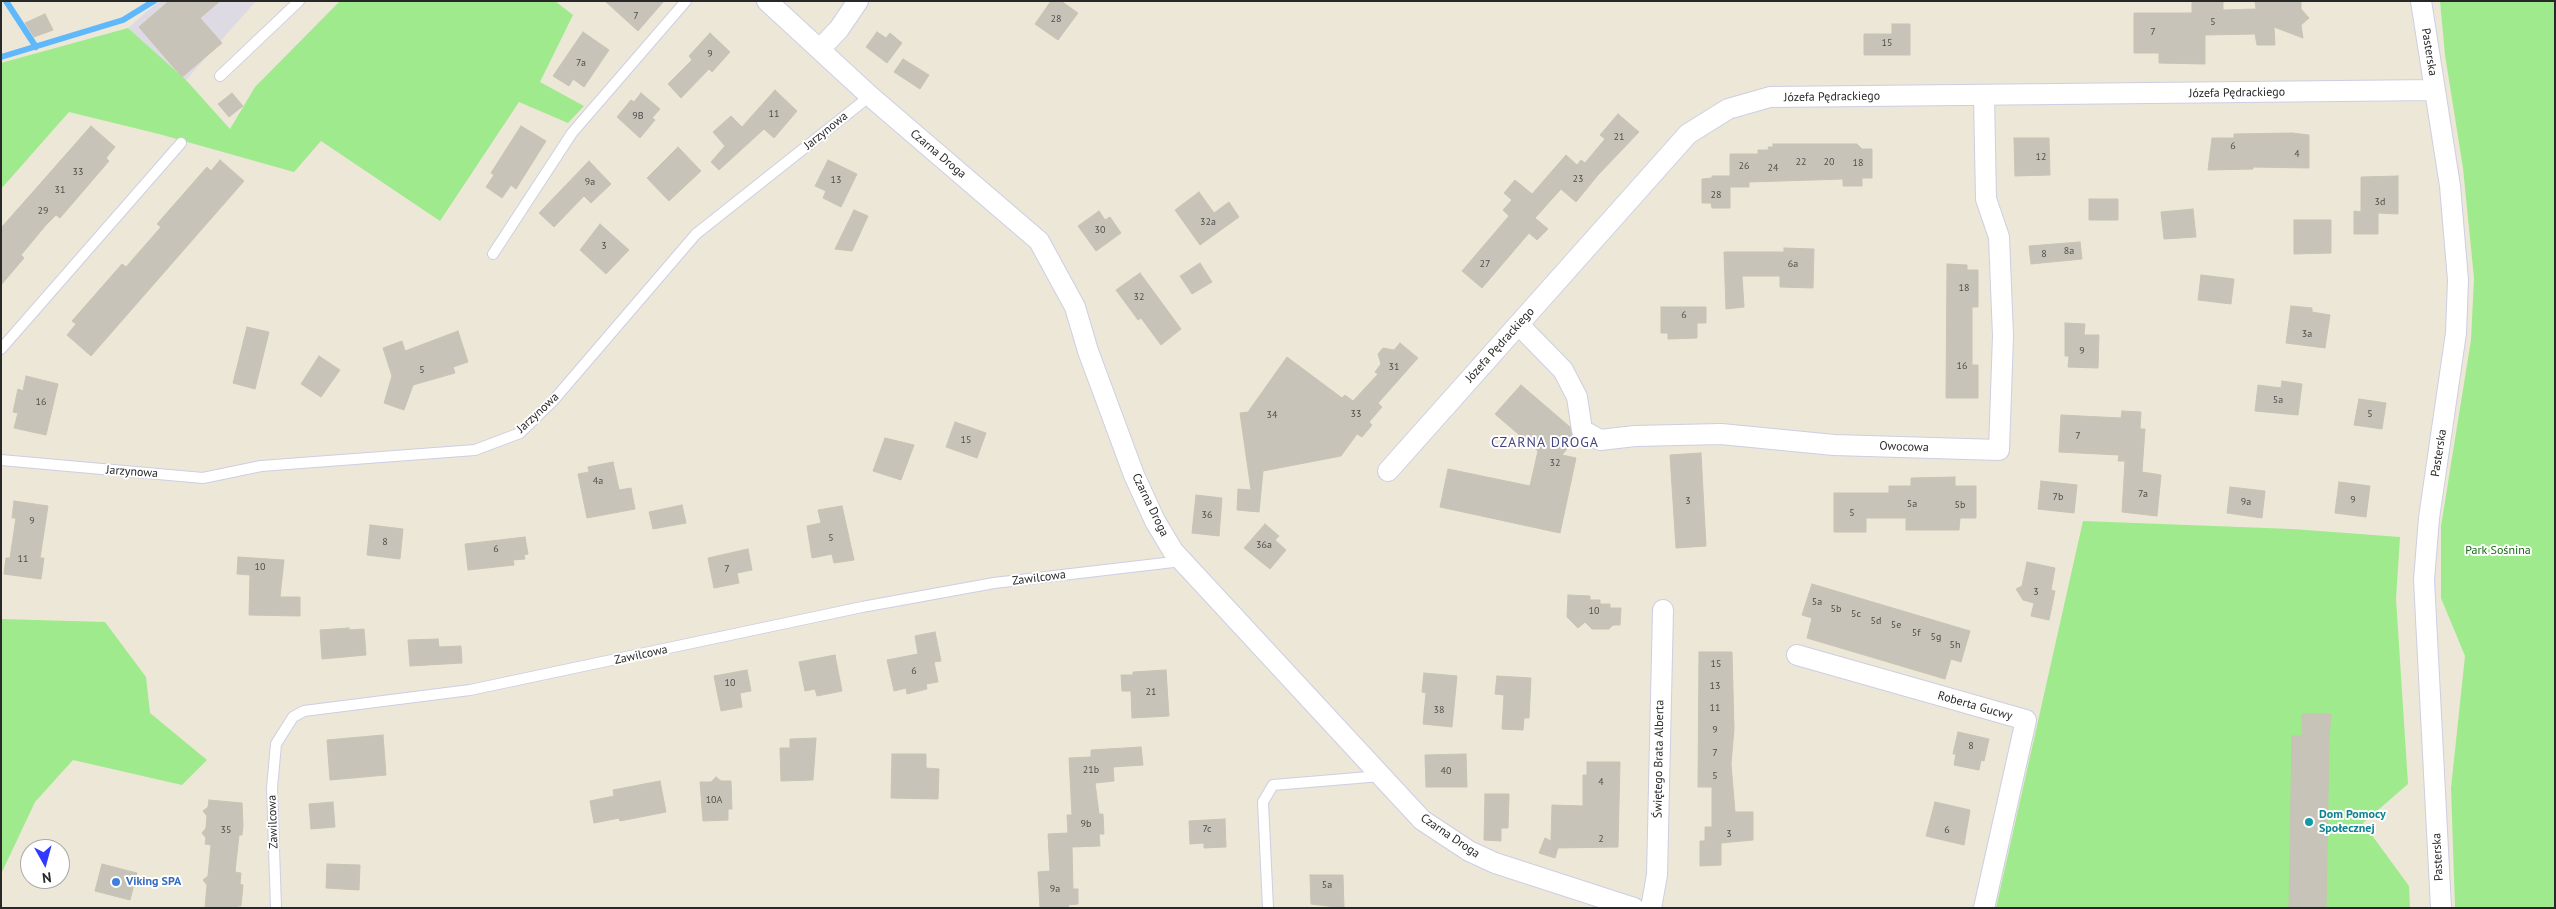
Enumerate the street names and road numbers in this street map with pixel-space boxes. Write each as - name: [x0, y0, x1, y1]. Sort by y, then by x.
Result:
- street label: Pasterska: [2418, 27, 2440, 77]
- street label: Józefa Pędrackiego: [2189, 85, 2285, 101]
- street label: Józefa Pędrackiego: [1784, 89, 1880, 105]
- street label: Jarzynowa: [801, 109, 851, 153]
- street label: Czarna Droga: [907, 126, 969, 182]
- street label: Józefa Pędrackiego: [1463, 304, 1537, 386]
- street label: Jarzynowa: [514, 390, 562, 436]
- street label: Pasterska: [2428, 428, 2450, 478]
- street label: Owocowa: [1879, 439, 1929, 455]
- street label: Jarzynowa: [106, 463, 158, 481]
- street label: Czarna Droga: [1129, 471, 1171, 539]
- street label: Zawilcowa: [1011, 568, 1067, 588]
- street label: Zawilcowa: [613, 642, 669, 668]
- street label: Roberta Gucwy: [1936, 688, 2014, 724]
- street label: Świętego Brata Alberta: [1651, 700, 1667, 818]
- street label: Zawilcowa: [265, 795, 281, 849]
- street label: Czarna Droga: [1418, 811, 1482, 861]
- street label: Pasterska: [2430, 833, 2446, 881]

